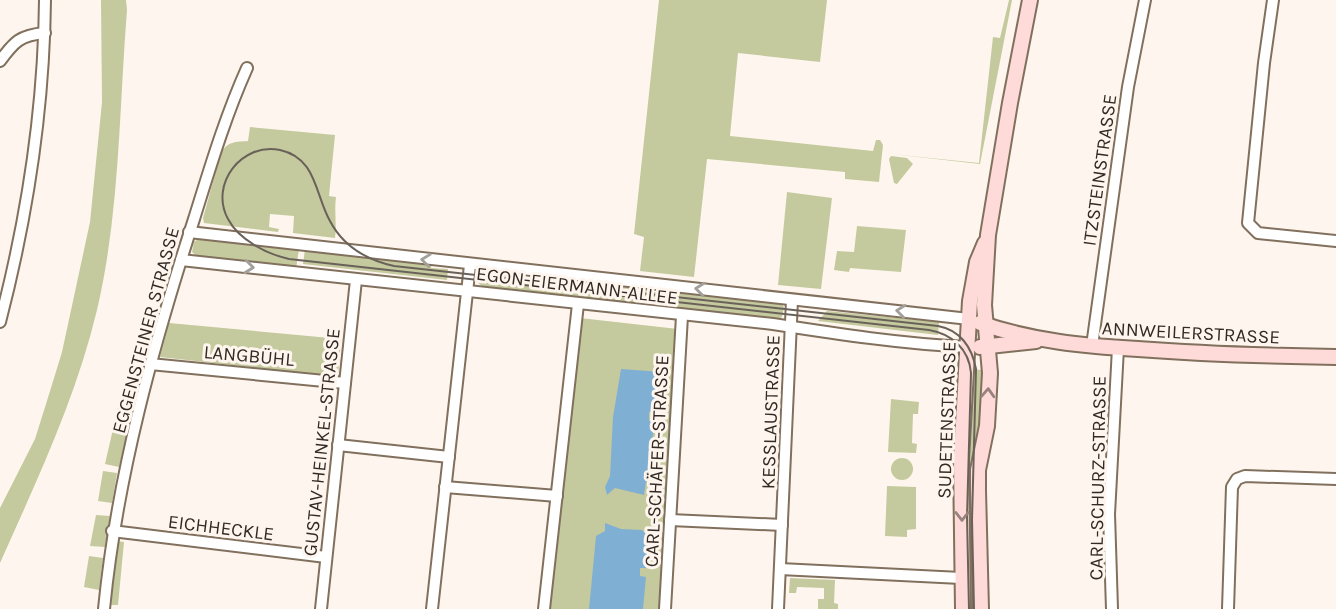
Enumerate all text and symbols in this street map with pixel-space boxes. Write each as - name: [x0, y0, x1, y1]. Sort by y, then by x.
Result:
- street label: ITZSTEINSTRASSE: [1078, 93, 1122, 248]
- street label: EGGENSTEINER STRASSE: [108, 225, 184, 436]
- one-way arrow: [420, 252, 431, 267]
- one-way arrow: [243, 259, 254, 274]
- street label: EGON-EIERMANN-ALLEE: [475, 263, 679, 309]
- one-way arrow: [695, 282, 706, 297]
- one-way arrow: [895, 303, 907, 318]
- street label: ANNWEILERSTRASSE: [1101, 317, 1281, 349]
- street label: GUSTAV-HEINKEL-STRASSE: [299, 327, 345, 557]
- street label: KESSLAUSTRASSE: [757, 334, 785, 490]
- street label: LANGBÜHL: [203, 341, 295, 371]
- street label: SUDETENSTRASSE: [933, 341, 961, 499]
- street label: CARL-SCHÄFER-STRASSE: [640, 354, 674, 568]
- street label: CARL-SCHURZ-STRASSE: [1085, 376, 1111, 581]
- one-way arrow: [981, 388, 996, 399]
- street label: EICHHECKLE: [167, 511, 275, 545]
- one-way arrow: [954, 511, 969, 522]

